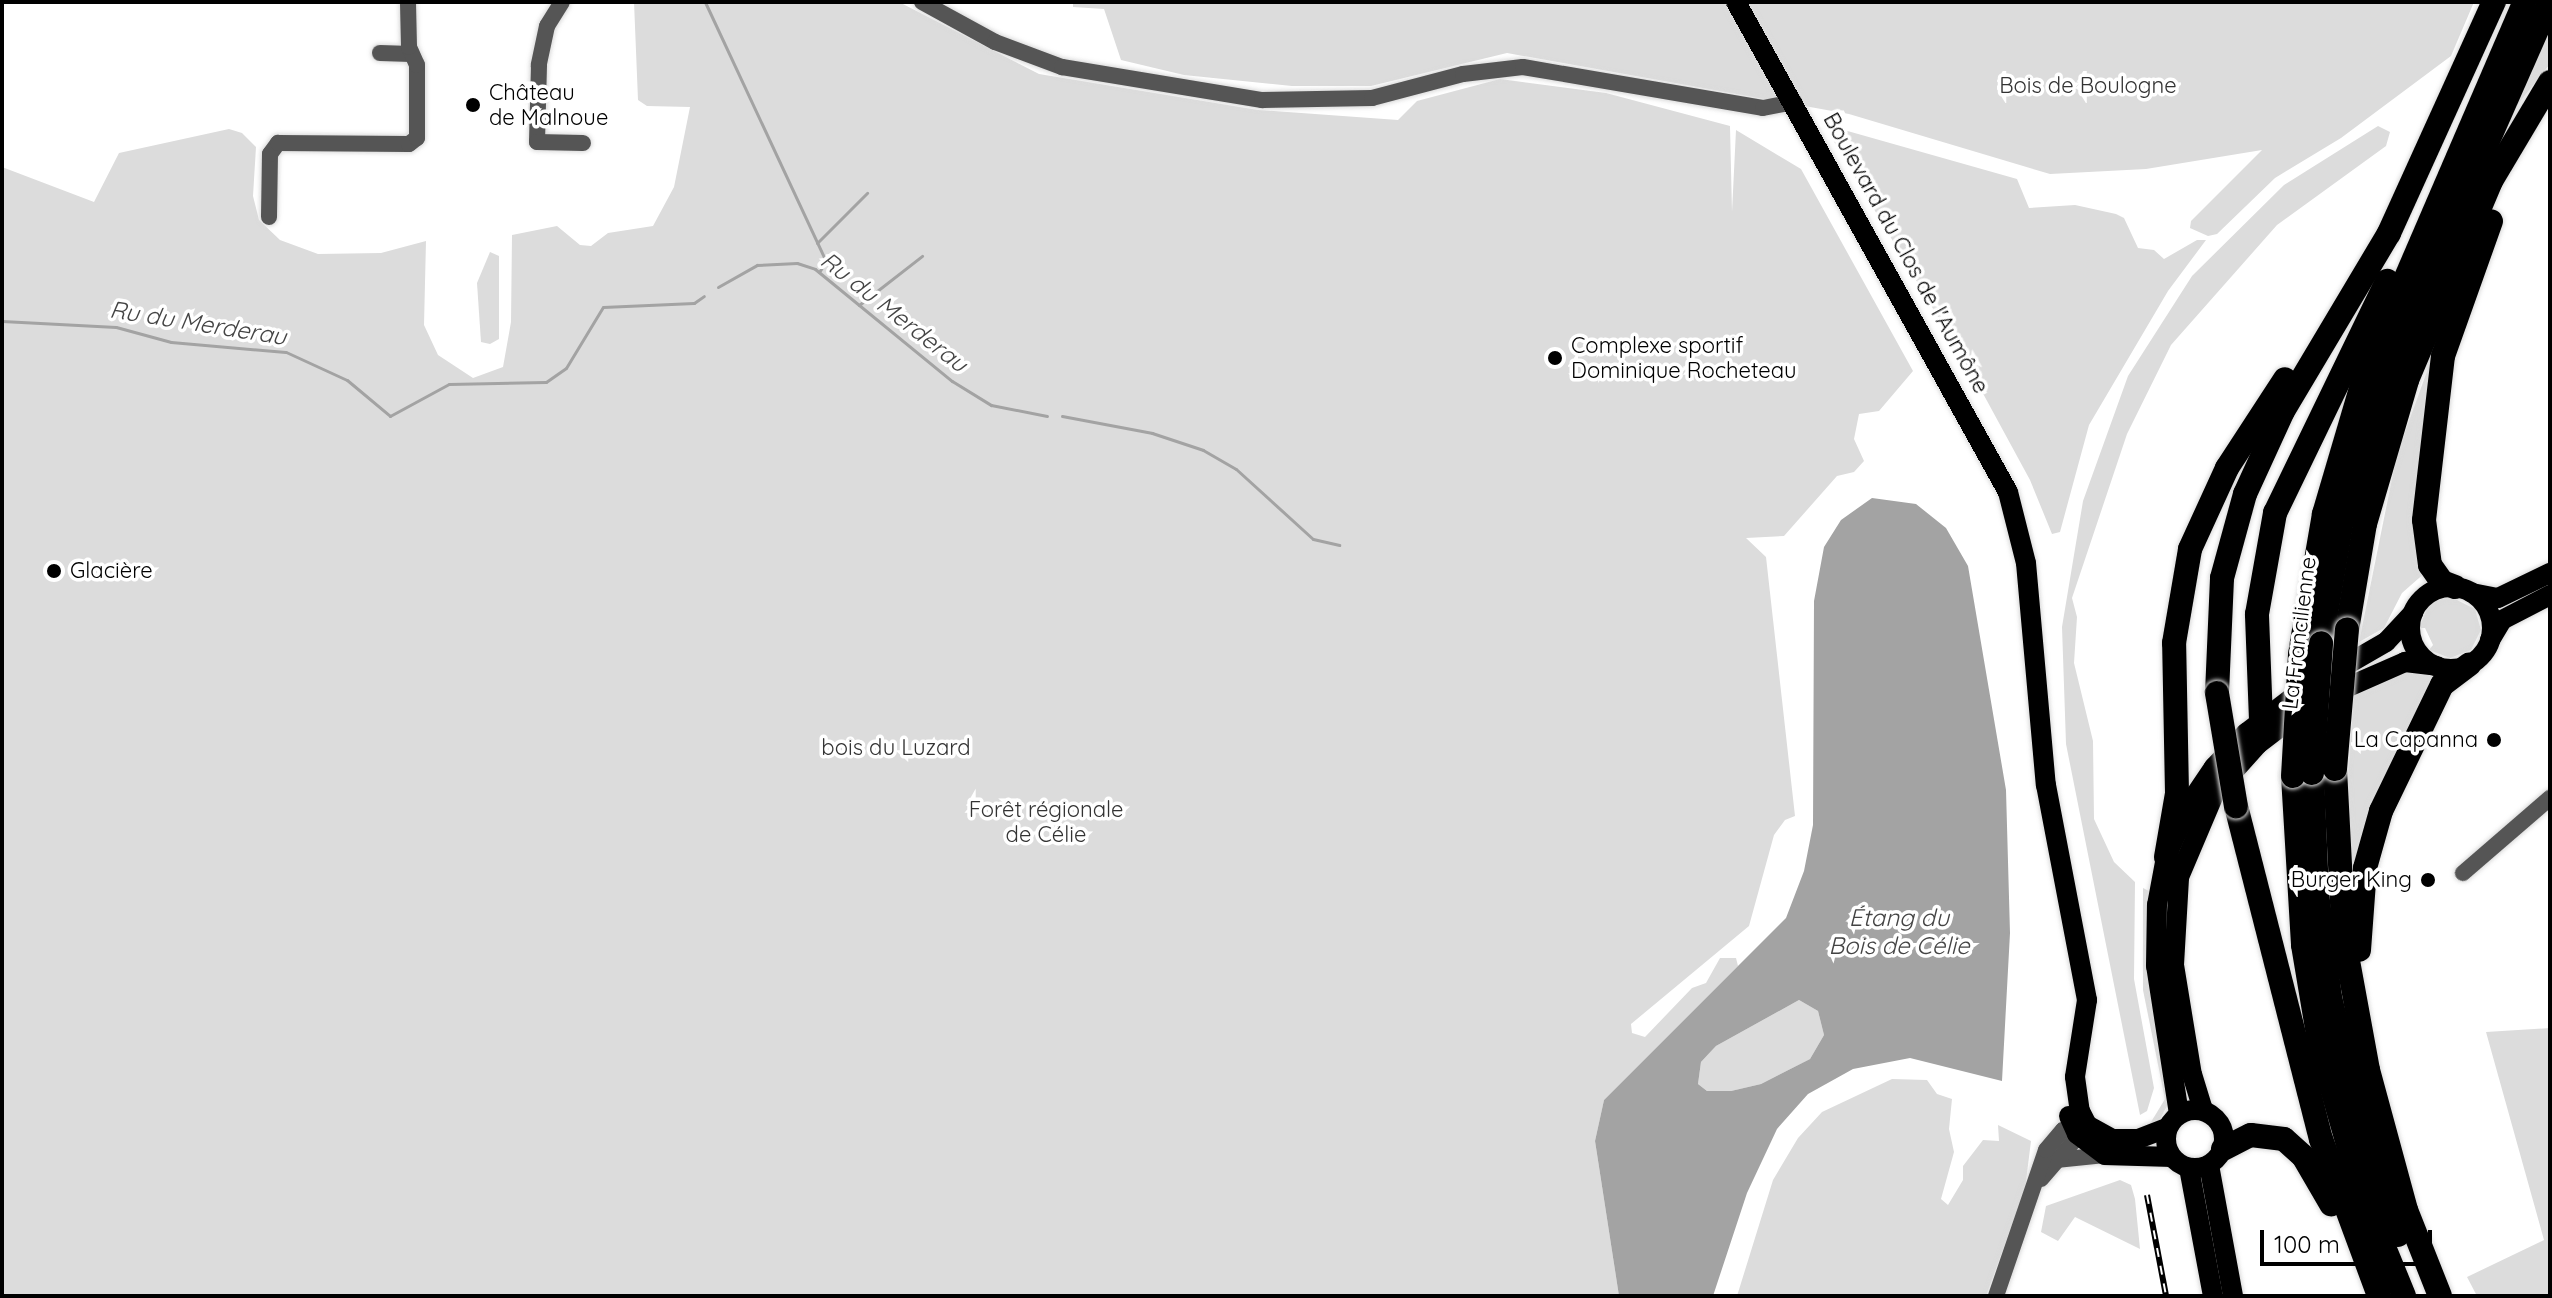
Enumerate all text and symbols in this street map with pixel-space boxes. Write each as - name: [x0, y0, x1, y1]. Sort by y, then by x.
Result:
- park label: Bois de Boulogne: [1999, 73, 2177, 99]
- place label: Château de Malnoue: [489, 79, 608, 130]
- marker: Château de Malnoue: [464, 96, 482, 114]
- street label: Boulevard du Clos de l'Aumône: [1818, 108, 1994, 398]
- water label: Ru du Merderau: [815, 246, 973, 378]
- water label: Ru du Merderau: [108, 295, 288, 351]
- place label: Complexe sportif Dominique Rocheteau: [1571, 332, 1796, 384]
- marker: Complexe sportif Dominique Rocheteau: [1546, 349, 1564, 367]
- street label: La Francilienne: [2277, 555, 2321, 711]
- place label: Glacière: [70, 558, 153, 584]
- marker: Glacière: [45, 562, 63, 580]
- place label: La Capanna: [2354, 727, 2478, 753]
- marker: La Capanna: [2485, 731, 2503, 749]
- park label: bois du Luzard: [821, 735, 971, 761]
- park label: Forêt régionale de Célie: [969, 796, 1123, 848]
- place label: Burger King: [2291, 867, 2412, 893]
- marker: Burger King: [2419, 871, 2437, 889]
- water label: Étang du Bois de Célie: [1828, 904, 1970, 960]
- scale bar: [2264, 1214, 2436, 1264]
- text: 100 m: [2274, 1229, 2340, 1259]

